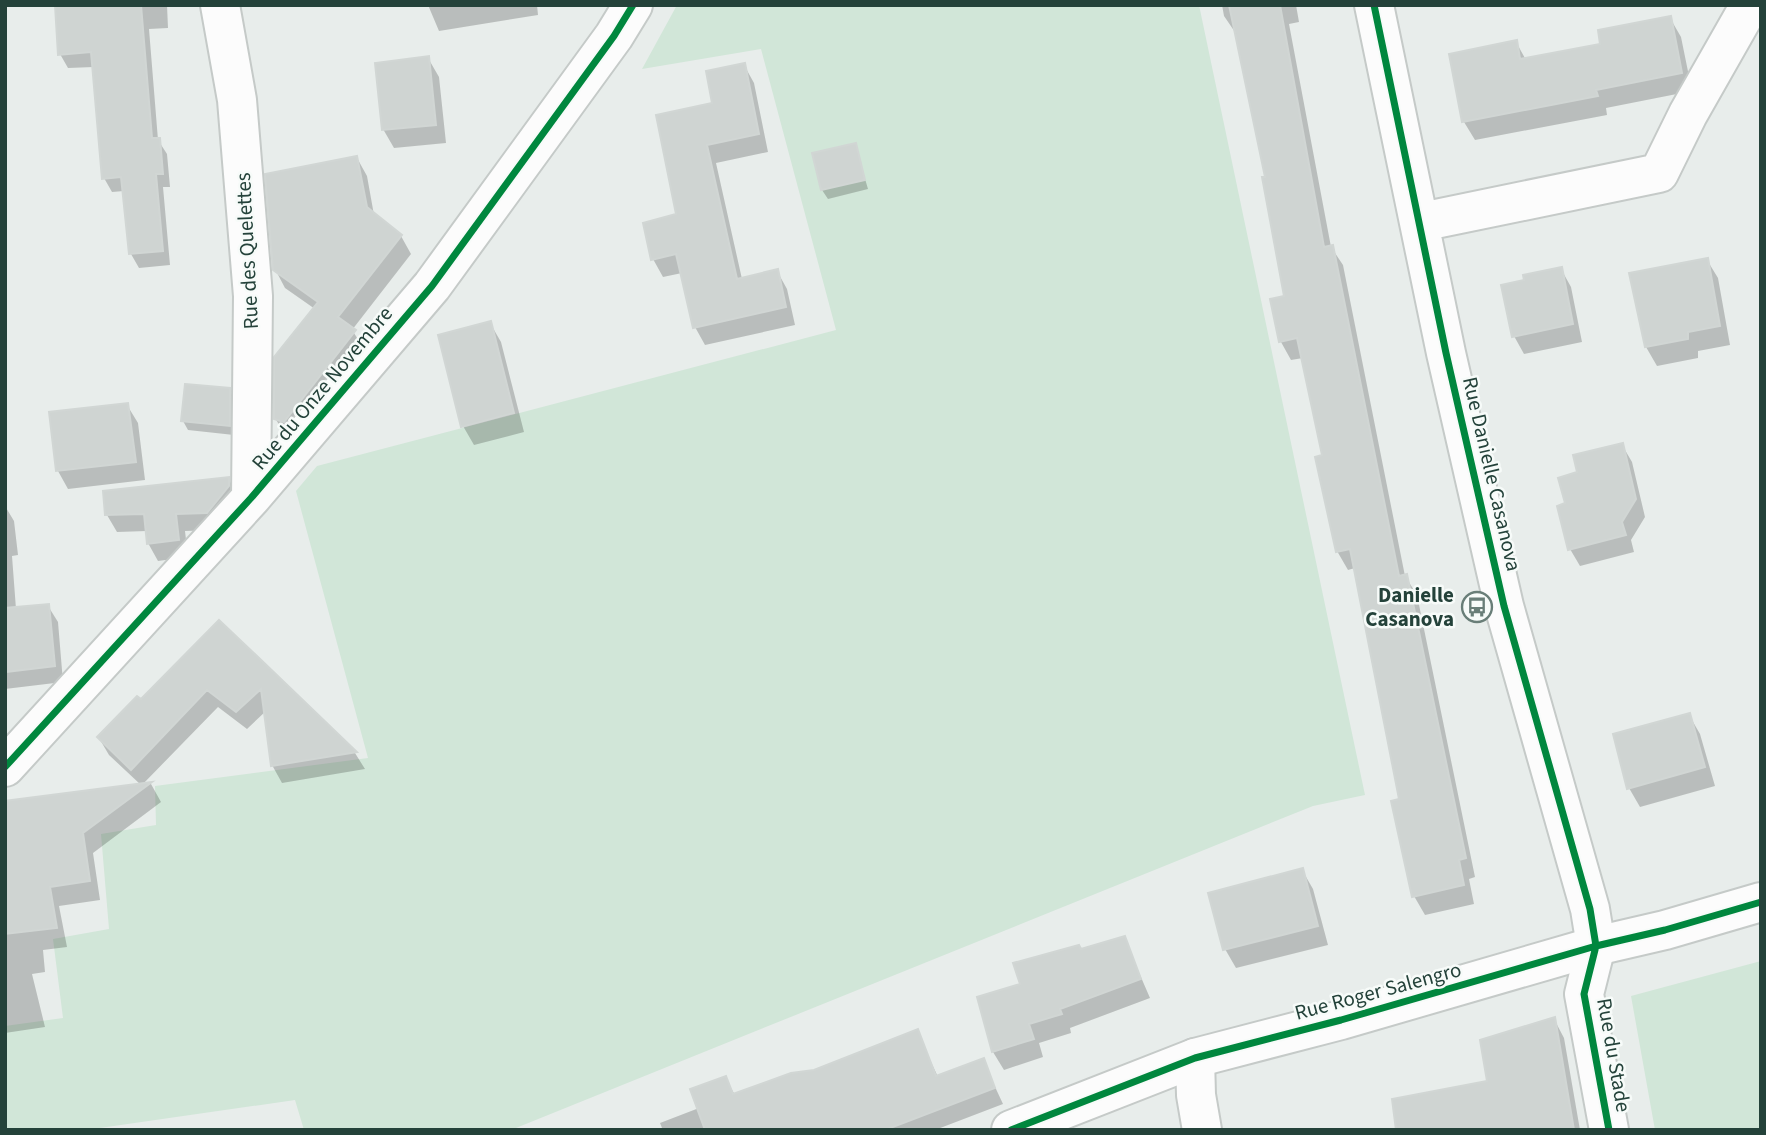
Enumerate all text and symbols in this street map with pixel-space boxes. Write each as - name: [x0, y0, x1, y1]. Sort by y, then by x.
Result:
- street label: Rue des Quelettes: [228, 172, 266, 330]
- street label: Rue du Onze Novembre: [244, 300, 400, 476]
- street label: Rue Danielle Casanova: [1455, 374, 1529, 574]
- place label: Danielle Casanova: [1365, 580, 1454, 634]
- bus stop icon: Danielle Casanova: [1460, 590, 1494, 624]
- street label: Rue Roger Salengro: [1291, 954, 1465, 1028]
- street label: Rue du Stade: [1589, 996, 1639, 1114]

